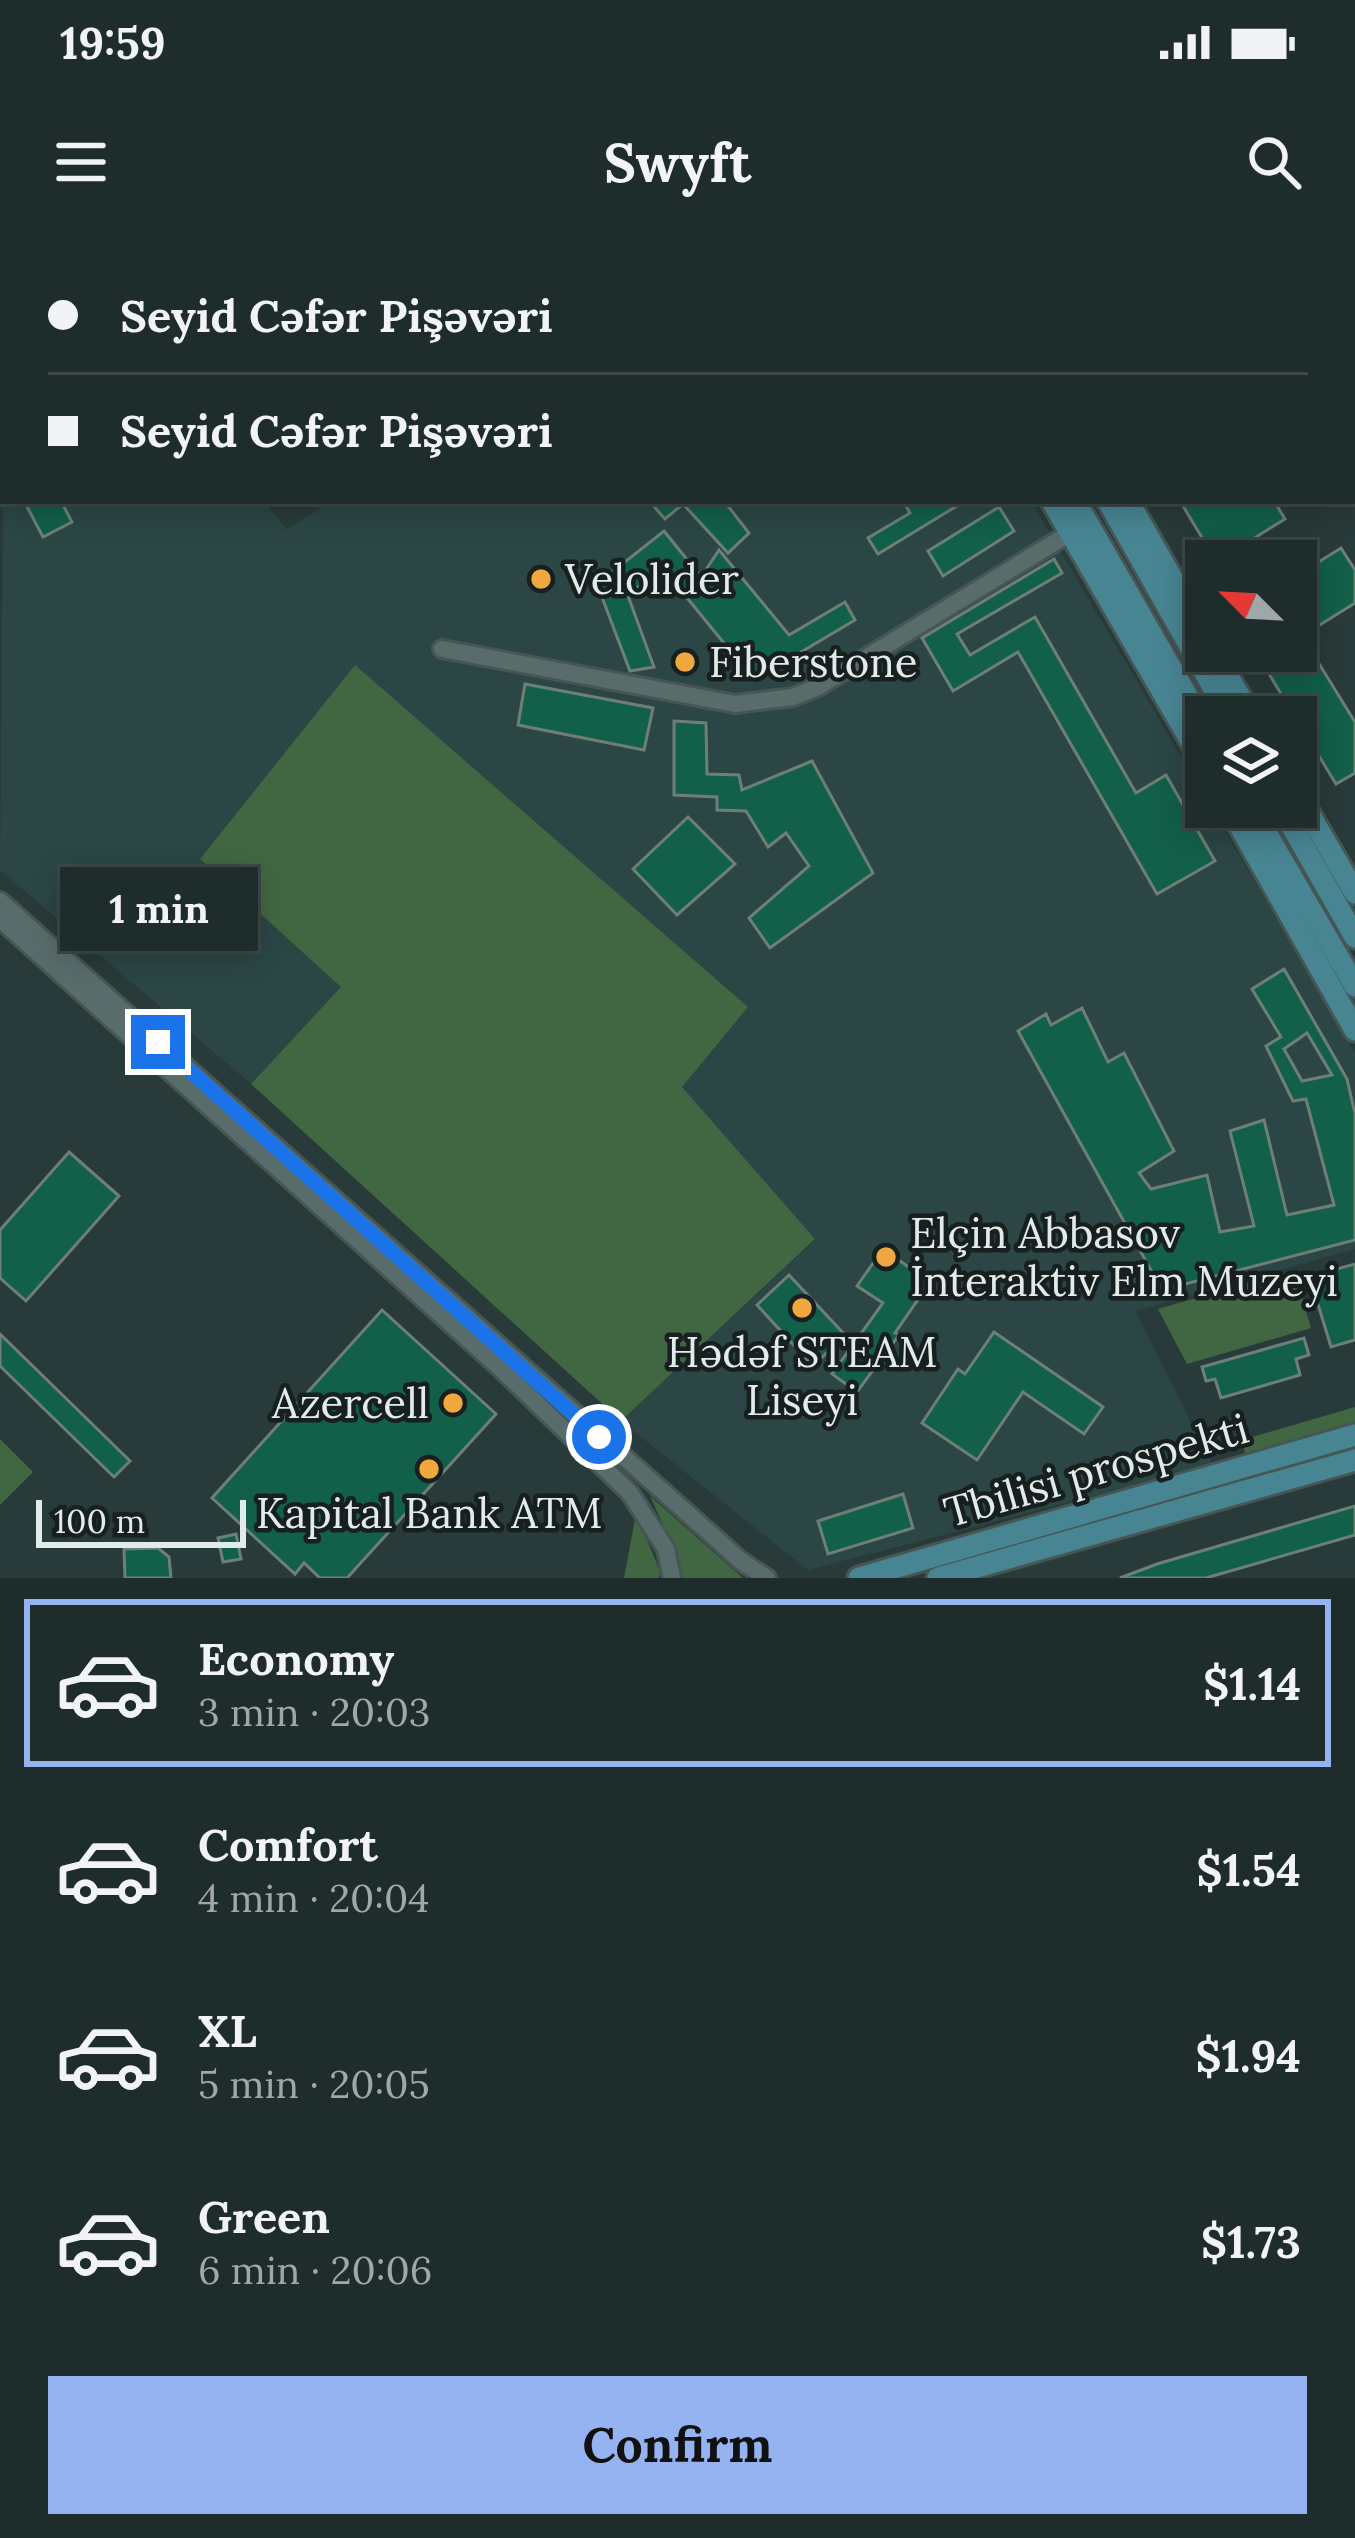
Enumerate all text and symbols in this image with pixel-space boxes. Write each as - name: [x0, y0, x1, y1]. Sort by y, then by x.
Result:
- text: 19:59: [60, 14, 166, 71]
- text: Swyft: [604, 128, 751, 197]
- icon: menu: [48, 129, 114, 195]
- icon: search: [1241, 129, 1307, 195]
- text: Seyid Cəfər Pişəvəri: [120, 287, 553, 344]
- text: Seyid Cəfər Pişəvəri: [120, 402, 553, 459]
- north arrow: [1185, 540, 1317, 672]
- map controls: [1185, 540, 1317, 828]
- place label: Velolider: [564, 552, 739, 606]
- marker: Velolider: [528, 566, 554, 592]
- place label: Fiberstone: [709, 635, 918, 689]
- marker: Fiberstone: [672, 649, 698, 675]
- button: layers: [1185, 696, 1317, 828]
- callout: 1 min: [59, 868, 257, 952]
- text: 1 min: [109, 884, 209, 934]
- route end: [131, 1015, 185, 1069]
- place label: Elçin Abbasov İnteraktiv Elm Muzeyi: [910, 1206, 1338, 1308]
- marker: Elçin Abbasov İnteraktiv Elm Muzeyi: [873, 1244, 899, 1270]
- marker: Hədəf STEAM Liseyi: [789, 1295, 815, 1321]
- place label: Hədəf STEAM Liseyi: [667, 1325, 937, 1427]
- place label: Azercell: [271, 1376, 429, 1430]
- marker: Azercell: [440, 1390, 466, 1416]
- street label: Tbilisi prospekti: [938, 1401, 1254, 1539]
- route start: [572, 1410, 626, 1464]
- marker: Kapital Bank ATM: [416, 1456, 442, 1482]
- place label: Kapital Bank ATM: [256, 1486, 602, 1540]
- scale bar: [36, 1494, 246, 1547]
- text: 100 m: [54, 1500, 145, 1542]
- icon: car: [54, 1629, 162, 1737]
- text: Economy: [198, 1630, 394, 1687]
- text: $1.14: [1203, 1655, 1301, 1712]
- text: 3 min · 20:03: [198, 1687, 431, 1737]
- icon: car: [54, 1815, 162, 1923]
- text: Comfort: [198, 1816, 378, 1873]
- text: $1.54: [1196, 1841, 1301, 1898]
- text: 4 min · 20:04: [198, 1873, 429, 1923]
- icon: car: [54, 2001, 162, 2109]
- text: XL: [198, 2002, 257, 2059]
- text: $1.94: [1195, 2027, 1301, 2084]
- text: 5 min · 20:05: [198, 2059, 430, 2109]
- icon: car: [54, 2187, 162, 2295]
- text: Green: [198, 2188, 330, 2245]
- text: $1.73: [1201, 2213, 1301, 2270]
- text: 6 min · 20:06: [198, 2245, 432, 2295]
- button: Confirm: [48, 2376, 1307, 2514]

